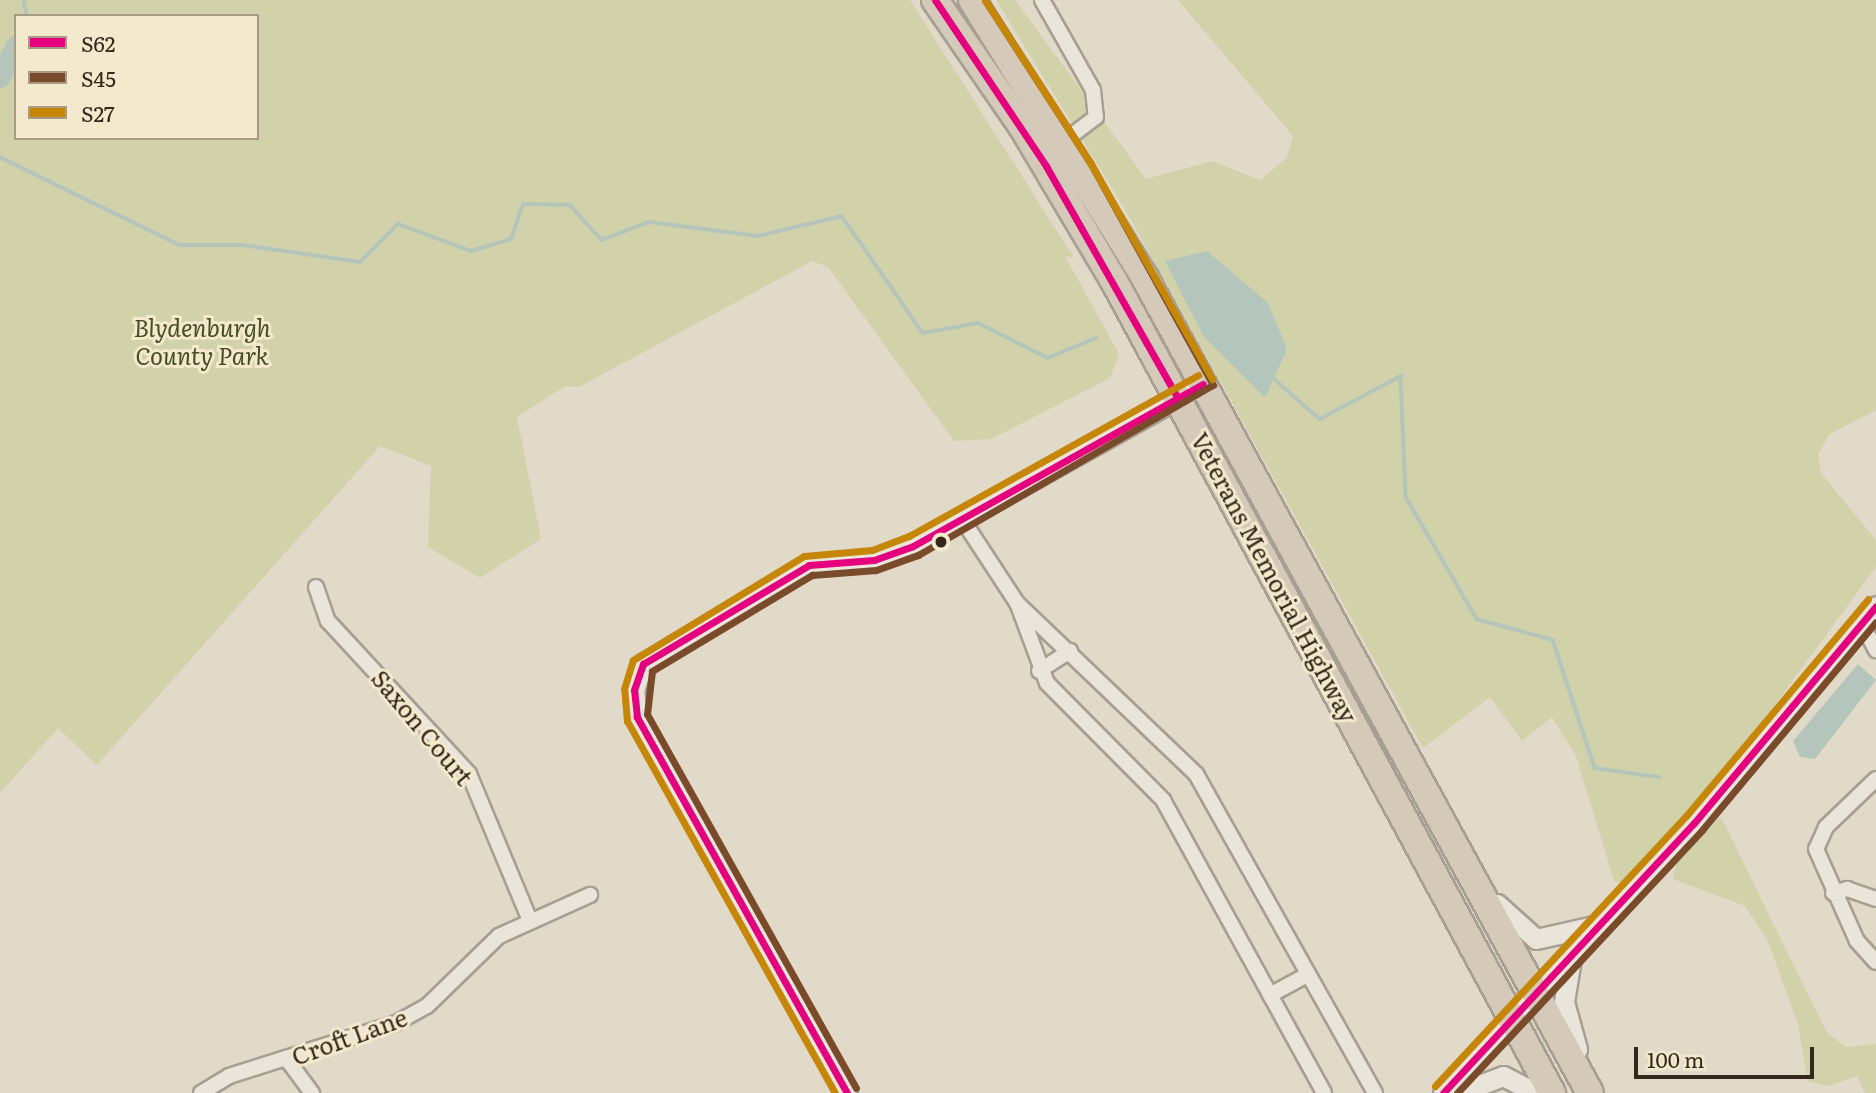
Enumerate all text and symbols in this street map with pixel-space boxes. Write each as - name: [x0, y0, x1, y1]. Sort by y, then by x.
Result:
- legend: [14, 14, 259, 140]
- text: S62: [81, 27, 115, 58]
- text: S45: [81, 62, 116, 93]
- text: S27: [81, 97, 115, 128]
- park label: Blydenburgh County Park: [134, 313, 270, 369]
- street label: Veterans Memorial Highway: [1186, 427, 1364, 727]
- unlabelled marker: [934, 535, 948, 549]
- street label: Saxon Court: [366, 663, 480, 791]
- street label: Croft Lane: [287, 1002, 411, 1070]
- scale bar: [1638, 1034, 1818, 1078]
- text: 100 m: [1647, 1043, 1704, 1074]

